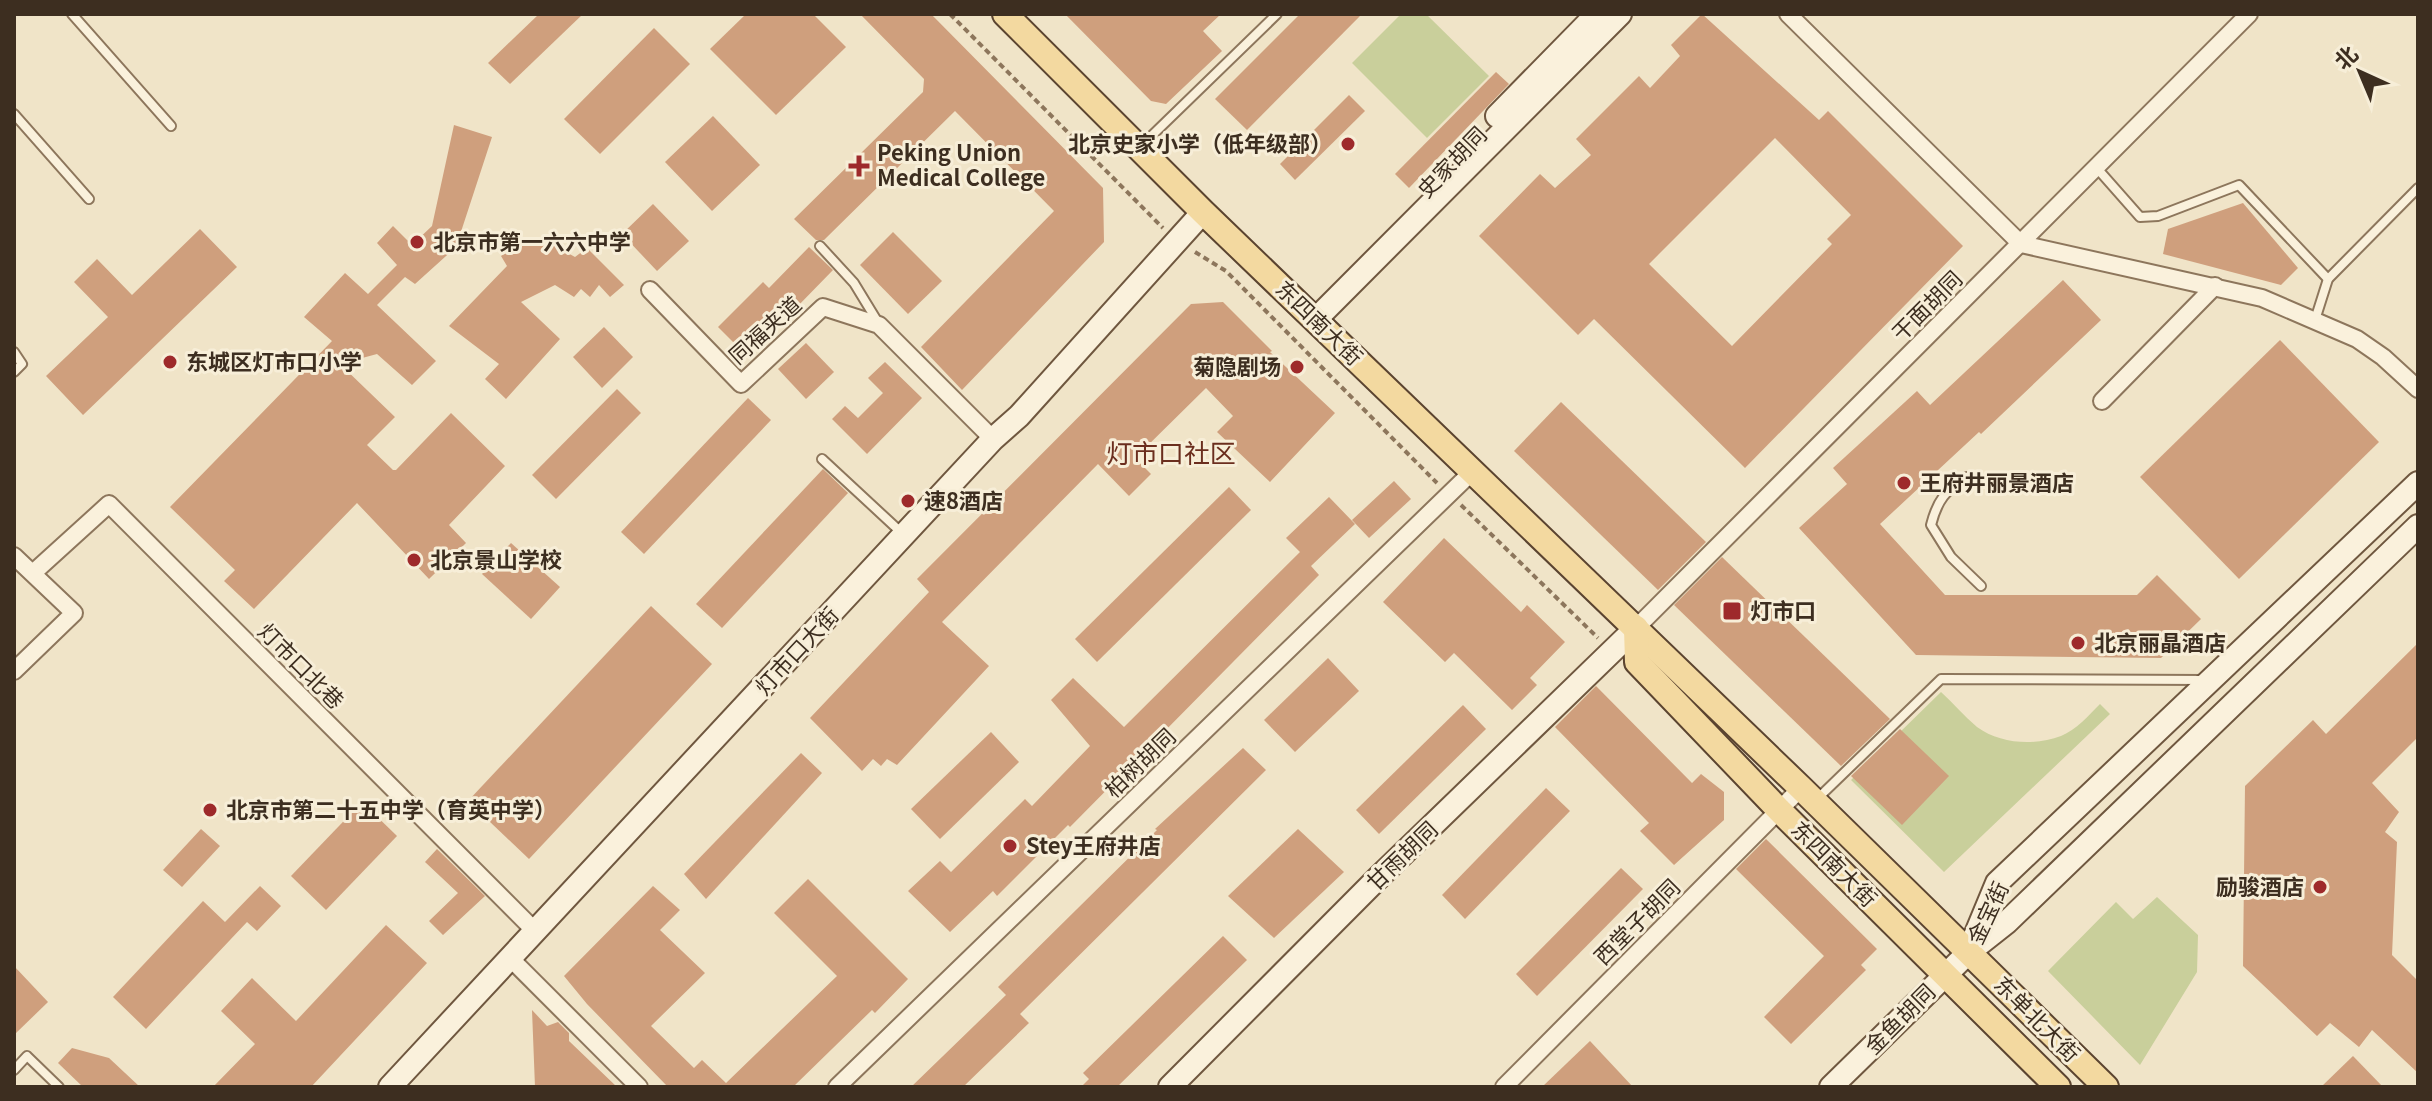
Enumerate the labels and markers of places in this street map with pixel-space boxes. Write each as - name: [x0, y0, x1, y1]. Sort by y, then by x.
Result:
- place label: 北京史家小学（低年级部）: [1068, 126, 1332, 158]
- place label: Peking Union Medical College: [877, 135, 1045, 192]
- marker: 北京史家小学（低年级部）: [1339, 135, 1357, 153]
- marker: Peking Union Medical College: [848, 155, 870, 177]
- place label: 北京市第一六六中学: [433, 224, 631, 256]
- marker: 北京市第一六六中学: [408, 233, 426, 251]
- place label: 东城区灯市口小学: [186, 344, 362, 376]
- place label: 菊隐剧场: [1193, 349, 1281, 381]
- marker: 东城区灯市口小学: [161, 353, 179, 371]
- marker: 菊隐剧场: [1288, 358, 1306, 376]
- place label: 王府井丽景酒店: [1920, 465, 2074, 497]
- marker: 王府井丽景酒店: [1895, 474, 1913, 492]
- place label: 速8酒店: [924, 483, 1003, 515]
- marker: 速8酒店: [899, 492, 917, 510]
- place label: 北京景山学校: [430, 542, 562, 574]
- marker: 北京景山学校: [405, 551, 423, 569]
- place label: 灯市口: [1750, 593, 1816, 625]
- marker: 灯市口: [1721, 600, 1743, 622]
- place label: 北京丽晶酒店: [2094, 625, 2226, 657]
- marker: 北京丽晶酒店: [2069, 634, 2087, 652]
- place label: 北京市第二十五中学（育英中学）: [226, 792, 556, 824]
- marker: 北京市第二十五中学（育英中学）: [201, 801, 219, 819]
- place label: Stey王府井店: [1026, 828, 1161, 860]
- marker: Stey王府井店: [1001, 837, 1019, 855]
- place label: 励骏酒店: [2216, 869, 2304, 901]
- marker: 励骏酒店: [2311, 878, 2329, 896]

